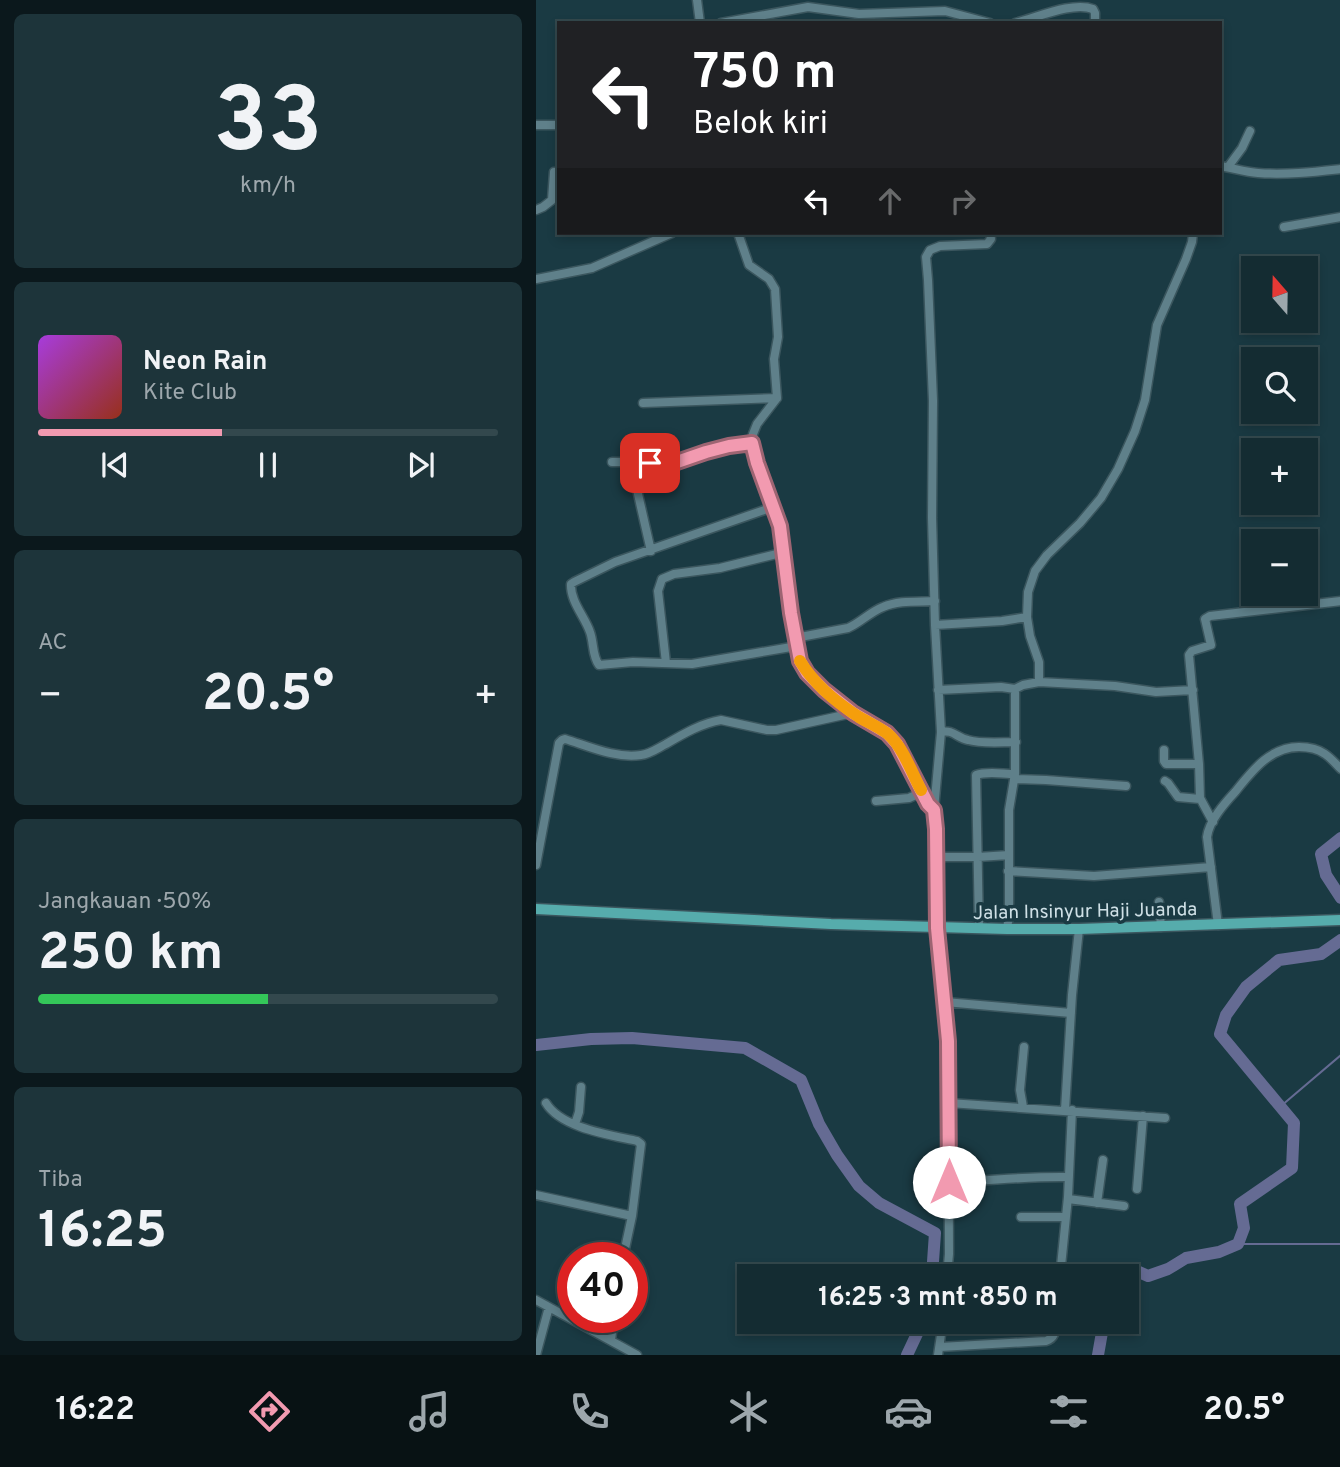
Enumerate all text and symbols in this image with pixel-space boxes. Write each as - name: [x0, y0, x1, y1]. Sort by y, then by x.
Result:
- text: 750 m: [693, 44, 837, 106]
- icon: left: [578, 49, 669, 140]
- text: 33: [213, 69, 323, 184]
- text: Belok kiri: [693, 105, 828, 145]
- text: km/h: [240, 172, 296, 201]
- icon: left: [798, 182, 836, 220]
- icon: ahead: [871, 182, 909, 220]
- icon: right: [944, 182, 982, 220]
- north arrow: [1241, 256, 1318, 332]
- map controls: [1241, 256, 1318, 606]
- text: Neon Rain: [143, 346, 268, 379]
- button: search: [1241, 347, 1318, 424]
- text: Kite Club: [143, 379, 237, 408]
- pin: [620, 433, 680, 493]
- button: +: [1241, 438, 1318, 515]
- icon: arrive: [631, 444, 669, 482]
- icon: previous: [96, 446, 134, 484]
- icon: pause: [249, 446, 287, 484]
- icon: next: [402, 446, 440, 484]
- button: −: [1241, 529, 1318, 606]
- text: AC: [38, 629, 67, 658]
- text: 20.5°: [202, 663, 334, 729]
- text: −: [38, 673, 63, 722]
- text: +: [473, 673, 498, 722]
- text: Jangkauan · 50%: [38, 888, 211, 917]
- street label: Jalan Insinyur Haji Juanda: [973, 898, 1197, 926]
- text: 250 km: [38, 922, 223, 988]
- position arrow: [912, 1145, 986, 1219]
- text: Tiba: [38, 1166, 83, 1195]
- text: 16:25: [38, 1200, 167, 1266]
- speed limit sign: 40: [557, 1242, 648, 1333]
- text: 16:25 · 3 mnt · 850 m: [818, 1282, 1058, 1315]
- icon: directions: [245, 1387, 294, 1436]
- icon: music: [405, 1387, 454, 1436]
- icon: phone: [565, 1387, 614, 1436]
- icon: climate: [724, 1387, 773, 1436]
- icon: car: [884, 1387, 933, 1436]
- icon: filters: [1044, 1387, 1093, 1436]
- text: 16:22: [55, 1391, 135, 1431]
- text: 20.5°: [1203, 1391, 1285, 1431]

